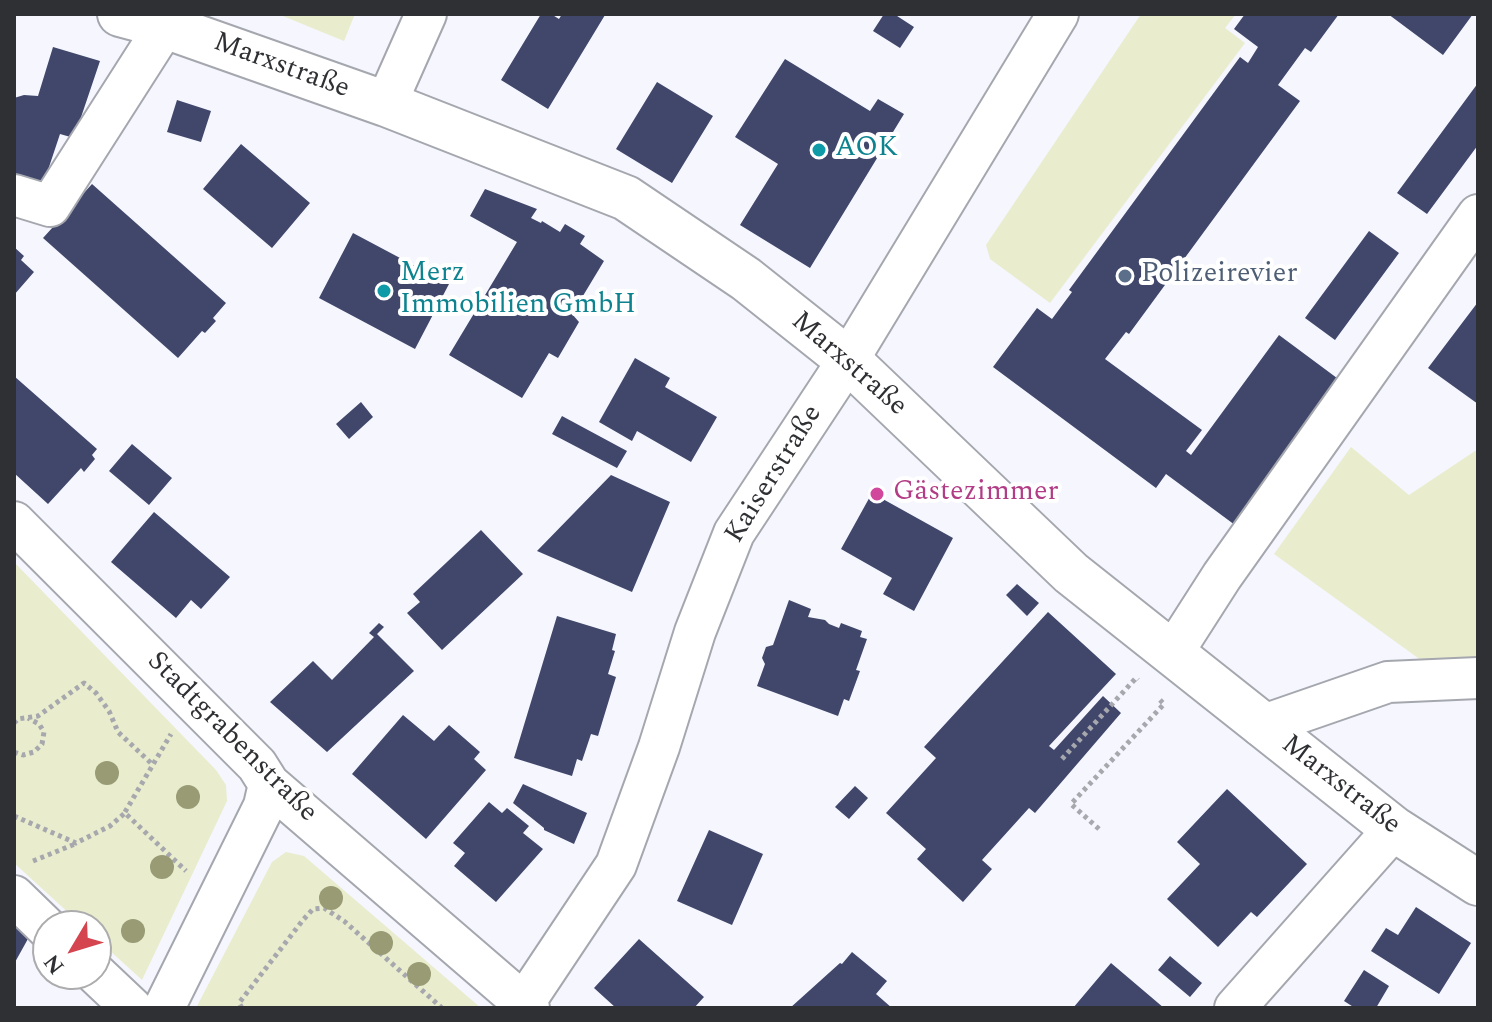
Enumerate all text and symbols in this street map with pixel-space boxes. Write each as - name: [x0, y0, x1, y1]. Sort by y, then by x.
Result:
- street label: Marxstraße: [208, 27, 354, 107]
- place label: AOK: [835, 133, 898, 167]
- marker: AOK: [810, 141, 828, 159]
- place label: Merz Immobilien GmbH: [400, 258, 636, 324]
- place label: Polizeirevier: [1141, 259, 1297, 293]
- marker: Polizeirevier: [1116, 267, 1134, 285]
- marker: Merz Immobilien GmbH: [375, 282, 393, 300]
- street label: Marxstraße: [783, 306, 913, 424]
- street label: Kaiserstraße: [719, 400, 831, 550]
- place label: Gästezimmer: [893, 477, 1059, 511]
- marker: Gästezimmer: [868, 485, 886, 503]
- street label: Stadtgrabenstraße: [139, 646, 323, 830]
- street label: Marxstraße: [1274, 729, 1406, 843]
- north arrow: [32, 910, 112, 990]
- text: N: [36, 947, 73, 981]

